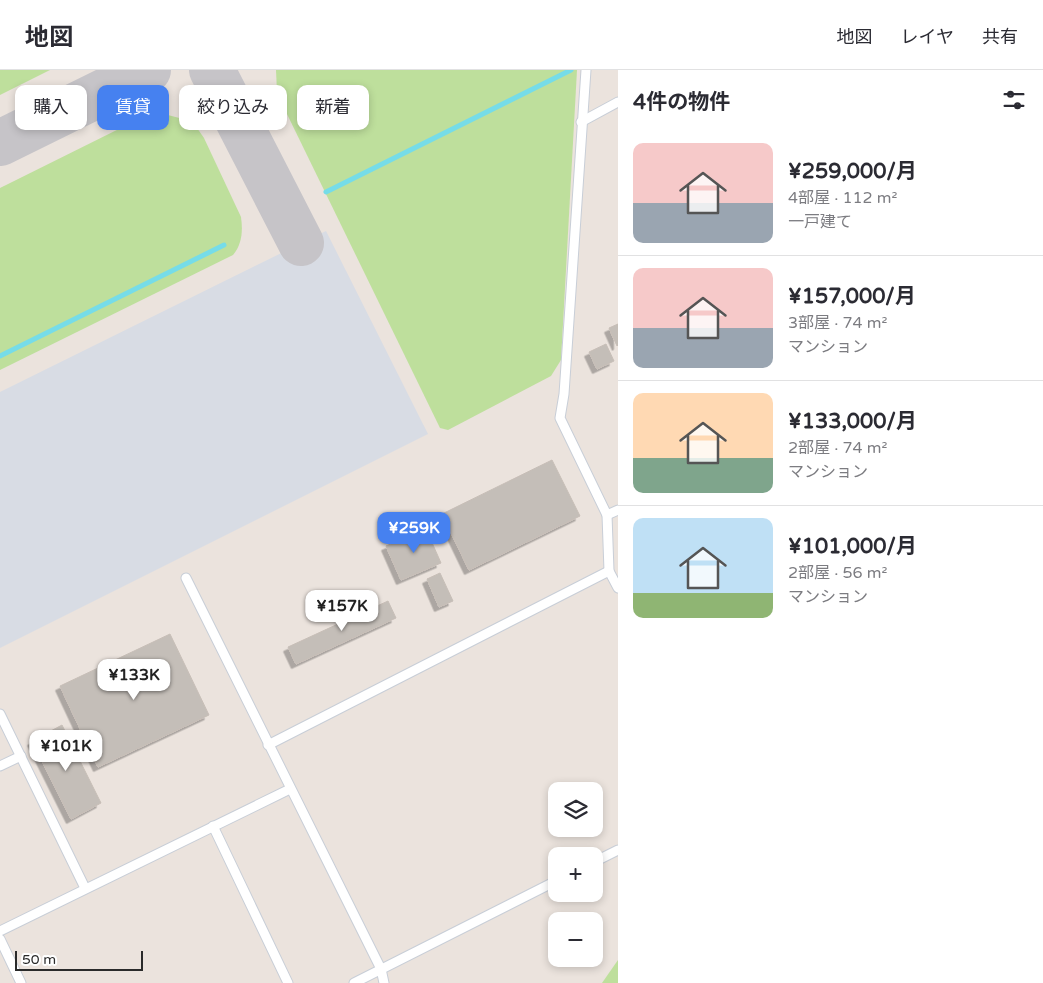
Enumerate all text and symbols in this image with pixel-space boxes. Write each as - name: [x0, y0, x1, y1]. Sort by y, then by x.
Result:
- text: 地図: [25, 23, 73, 52]
- text: 地図: [837, 26, 873, 48]
- text: レイヤ: [901, 26, 954, 48]
- text: 共有: [982, 26, 1018, 48]
- chip: 購入: [15, 85, 87, 130]
- chip: 賃貸: [97, 85, 169, 130]
- chip: 絞り込み: [179, 85, 287, 130]
- chip: 新着: [297, 85, 369, 130]
- icon: filters: [1000, 86, 1028, 114]
- text: 4件の物件: [633, 90, 730, 115]
- text: ¥259,000/月: [788, 159, 917, 184]
- icon: home: [673, 163, 733, 223]
- text: 4部屋 · 112 m²: [788, 188, 897, 208]
- text: 一戸建て: [788, 212, 852, 232]
- text: ¥157,000/月: [788, 284, 916, 309]
- icon: home: [673, 288, 733, 348]
- text: 3部屋 · 74 m²: [788, 313, 887, 333]
- text: マンション: [788, 337, 868, 357]
- text: ¥133,000/月: [788, 409, 917, 434]
- icon: home: [673, 413, 733, 473]
- text: 2部屋 · 74 m²: [788, 438, 887, 458]
- text: マンション: [788, 462, 868, 482]
- pin: ¥259K: [379, 512, 449, 554]
- text: ¥259K: [388, 518, 440, 538]
- text: ¥101,000/月: [788, 534, 917, 559]
- icon: home: [673, 538, 733, 598]
- text: 2部屋 · 56 m²: [788, 563, 887, 583]
- text: マンション: [788, 587, 868, 607]
- pin: ¥157K: [307, 590, 377, 632]
- text: ¥157K: [316, 596, 368, 616]
- pin: ¥133K: [99, 658, 169, 701]
- text: ¥133K: [108, 665, 160, 685]
- pin: ¥101K: [31, 730, 101, 772]
- text: ¥101K: [40, 736, 92, 756]
- map controls: [548, 782, 603, 967]
- button: layers: [548, 782, 603, 837]
- button: +: [548, 847, 603, 902]
- button: −: [548, 912, 603, 967]
- scale bar: [15, 948, 142, 971]
- text: 50 m: [22, 951, 56, 968]

